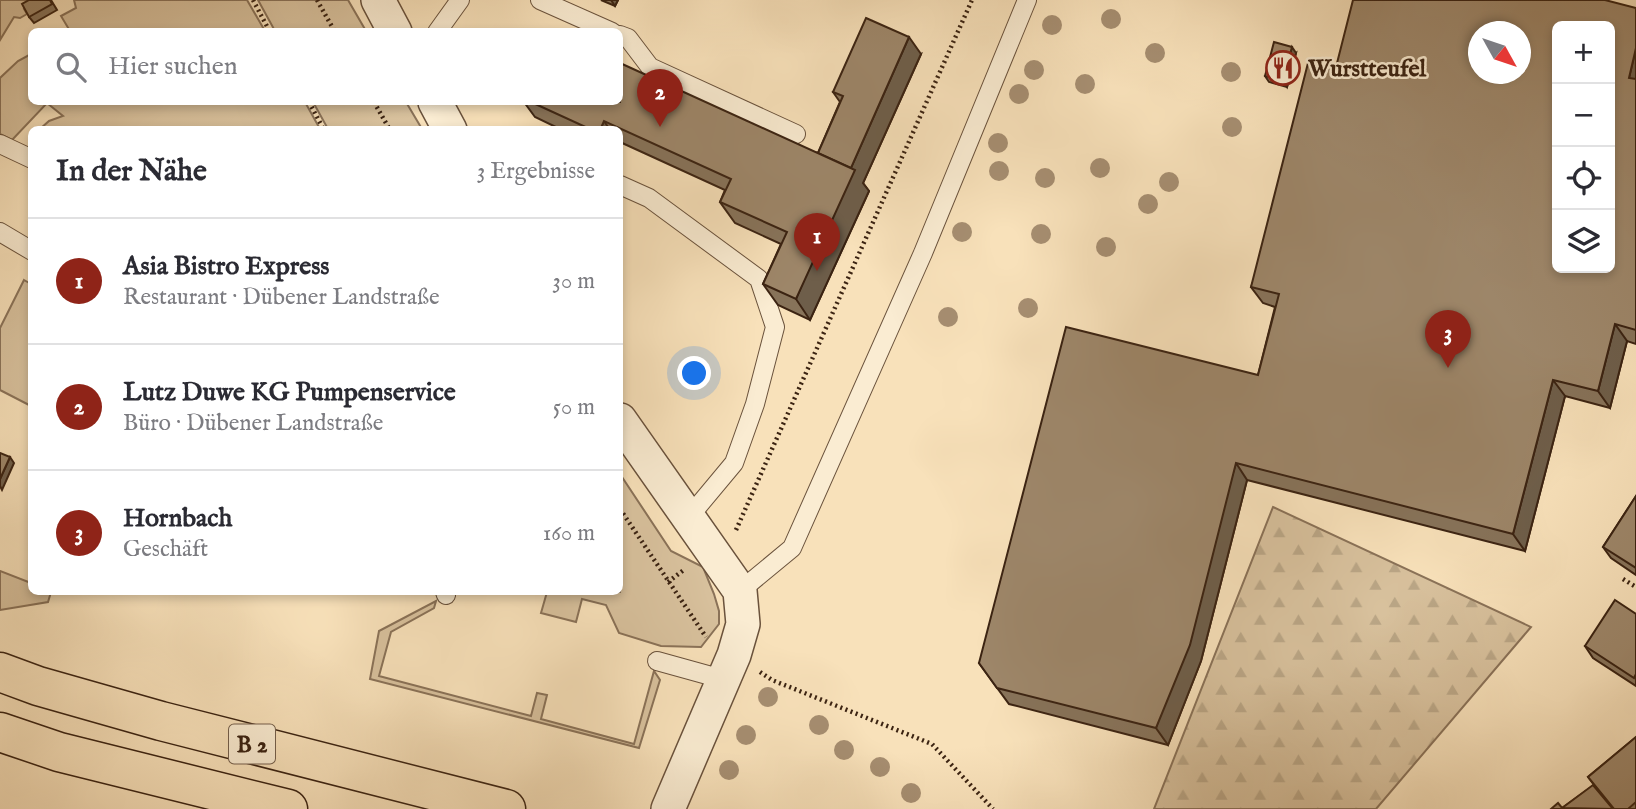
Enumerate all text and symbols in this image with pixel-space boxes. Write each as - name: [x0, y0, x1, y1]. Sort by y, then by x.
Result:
- north arrow: [1468, 21, 1531, 84]
- map controls: [1552, 21, 1615, 273]
- button: +: [1552, 21, 1615, 84]
- search box: [28, 28, 623, 105]
- icon: search: [52, 48, 90, 86]
- restaurant icon: Wurstteufel: [1264, 49, 1302, 87]
- text: Hier suchen: [108, 50, 238, 83]
- place label: Wurstteufel: [1307, 54, 1427, 85]
- pin: 2: [637, 69, 683, 127]
- button: −: [1552, 84, 1615, 147]
- button: locate: [1552, 147, 1615, 210]
- text: In der Nähe: [56, 153, 207, 191]
- text: 3 Ergebnisse: [477, 157, 595, 186]
- button: layers: [1552, 210, 1615, 273]
- pin: 1: [794, 213, 840, 271]
- text: Asia Bistro Express: [123, 250, 329, 283]
- text: 1: [75, 267, 83, 296]
- text: 30 m: [552, 267, 595, 296]
- text: Restaurant · Dübener Landstraße: [123, 283, 439, 312]
- pin: 3: [1425, 310, 1471, 368]
- your location: [677, 356, 711, 390]
- text: Lutz Duwe KG Pumpenservice: [123, 376, 456, 409]
- text: 2: [74, 393, 84, 422]
- text: 50 m: [553, 393, 595, 422]
- text: Büro · Dübener Landstraße: [123, 409, 383, 438]
- text: Hornbach: [123, 502, 232, 535]
- text: 3: [75, 519, 83, 548]
- text: 160 m: [543, 519, 595, 548]
- text: Geschäft: [123, 535, 208, 564]
- road number: B 2: [229, 724, 275, 764]

